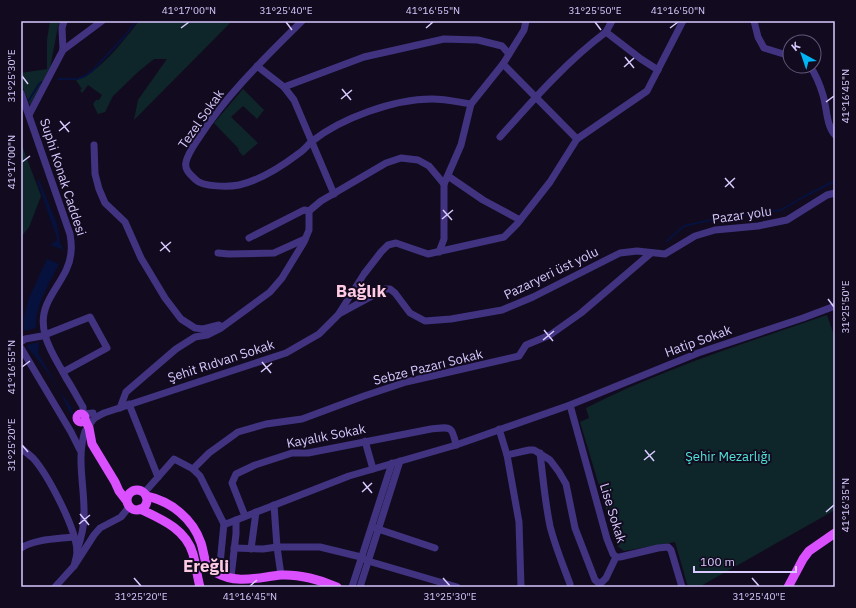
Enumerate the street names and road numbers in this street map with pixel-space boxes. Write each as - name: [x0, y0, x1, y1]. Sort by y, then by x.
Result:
- street label: Tezel Sokak: [174, 86, 228, 152]
- street label: Suphi Konak Caddesi: [36, 116, 90, 238]
- street label: Pazar yolu: [711, 202, 773, 228]
- street label: Pazaryeri üst yolu: [501, 243, 601, 303]
- street label: Hatip Sokak: [662, 321, 734, 361]
- street label: Şehit Rıdvan Sokak: [166, 336, 277, 386]
- street label: Sebze Pazarı Sokak: [371, 345, 485, 389]
- street label: Kayalık Sokak: [285, 420, 367, 452]
- street label: Lise Sokak: [596, 481, 630, 545]

